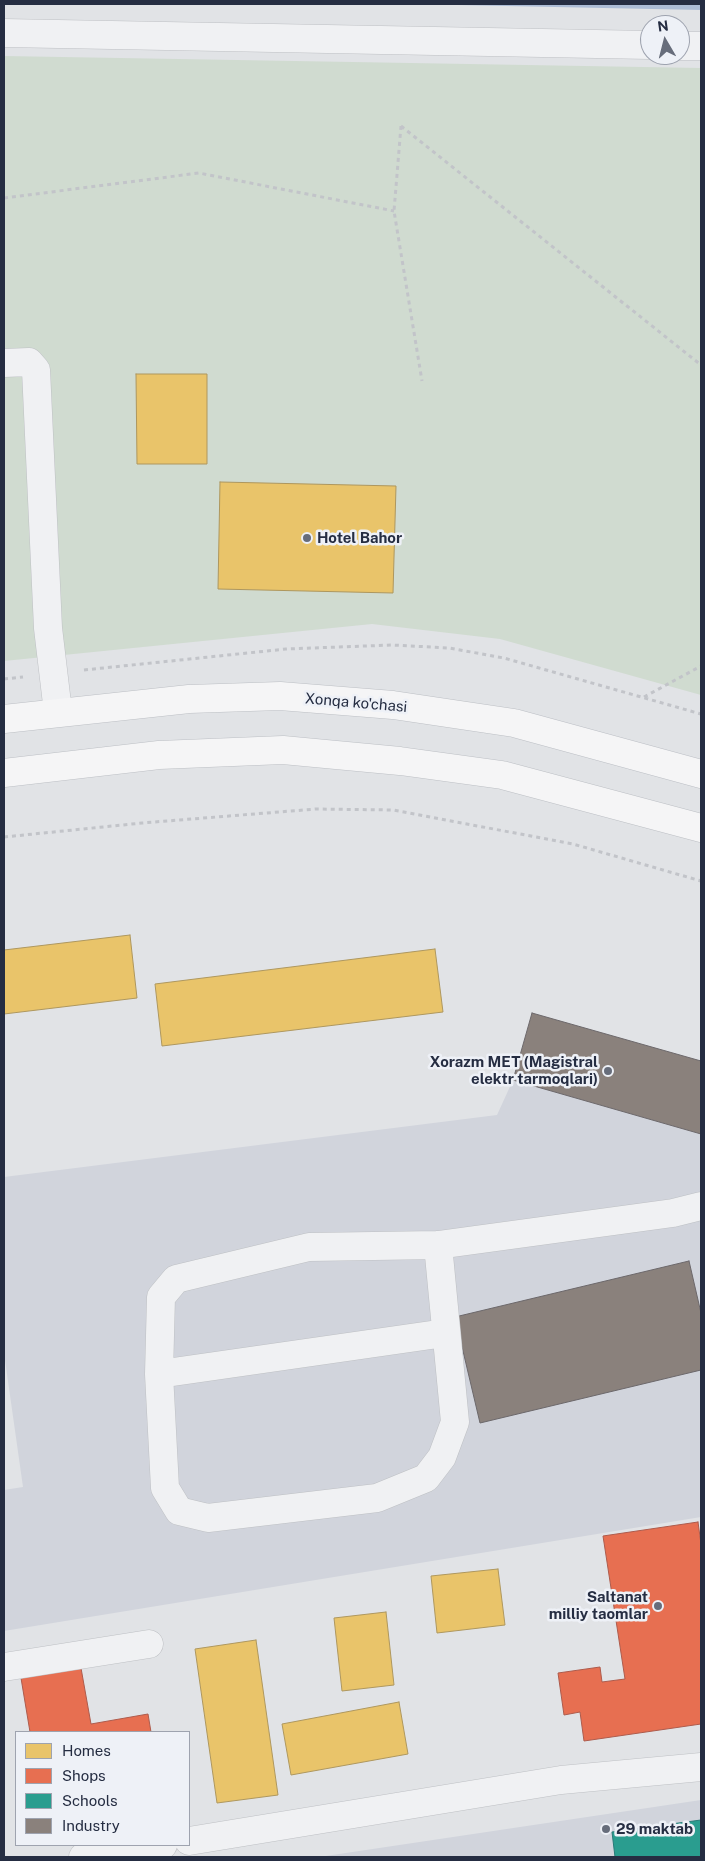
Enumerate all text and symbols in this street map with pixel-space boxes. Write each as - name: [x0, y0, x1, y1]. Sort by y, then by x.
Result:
- north arrow: [640, 15, 690, 65]
- text: N: [657, 17, 670, 35]
- place label: Hotel Bahor: [317, 529, 402, 547]
- marker: Hotel Bahor: [301, 532, 313, 544]
- street label: Xonqa ko'chasi: [304, 690, 408, 716]
- place label: Xorazm MET (Magistral elektr tarmoqlari): [430, 1053, 598, 1088]
- marker: Xorazm MET (Magistral elektr tarmoqlari): [602, 1065, 614, 1077]
- place label: Saltanat milliy taomlar: [549, 1588, 648, 1623]
- marker: Saltanat milliy taomlar: [652, 1600, 664, 1612]
- legend: [15, 1731, 190, 1846]
- text: Homes: [62, 1742, 111, 1759]
- text: Shops: [62, 1767, 106, 1784]
- text: Schools: [62, 1792, 118, 1809]
- text: Industry: [62, 1817, 120, 1834]
- place label: 29 maktab: [616, 1820, 693, 1838]
- marker: 29 maktab: [600, 1823, 612, 1835]

